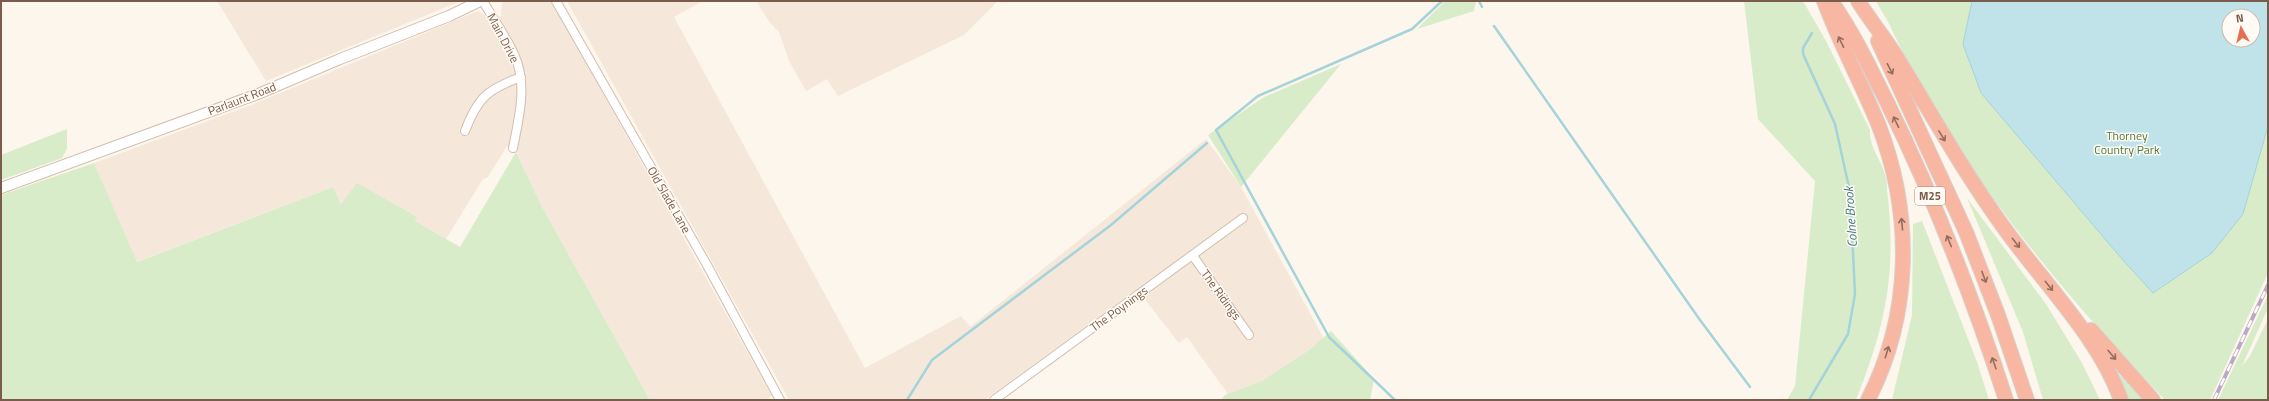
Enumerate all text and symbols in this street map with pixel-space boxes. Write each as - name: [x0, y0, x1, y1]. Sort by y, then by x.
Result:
- north arrow: [2221, 8, 2261, 48]
- street label: Main Drive: [482, 9, 525, 66]
- text: N: [2235, 10, 2244, 27]
- one-way arrow: [1837, 37, 1844, 49]
- one-way arrow: [1887, 63, 1895, 75]
- street label: Parlaunt Road: [205, 77, 279, 120]
- one-way arrow: [1892, 117, 1900, 129]
- park label: Thorney Country Park: [2094, 126, 2160, 159]
- one-way arrow: [1938, 131, 1947, 142]
- street label: Old Slade Lane: [643, 163, 696, 237]
- water label: Colne Brook: [1838, 184, 1862, 248]
- road number: M25: [1915, 187, 1945, 205]
- one-way arrow: [1899, 218, 1906, 231]
- one-way arrow: [1945, 236, 1952, 248]
- one-way arrow: [2012, 238, 2020, 249]
- street label: The Ridings: [1196, 265, 1247, 324]
- one-way arrow: [1980, 271, 1988, 283]
- one-way arrow: [2045, 280, 2053, 291]
- street label: The Poynings: [1086, 281, 1152, 336]
- one-way arrow: [1884, 345, 1891, 358]
- one-way arrow: [2107, 350, 2116, 360]
- one-way arrow: [1990, 357, 1997, 370]

